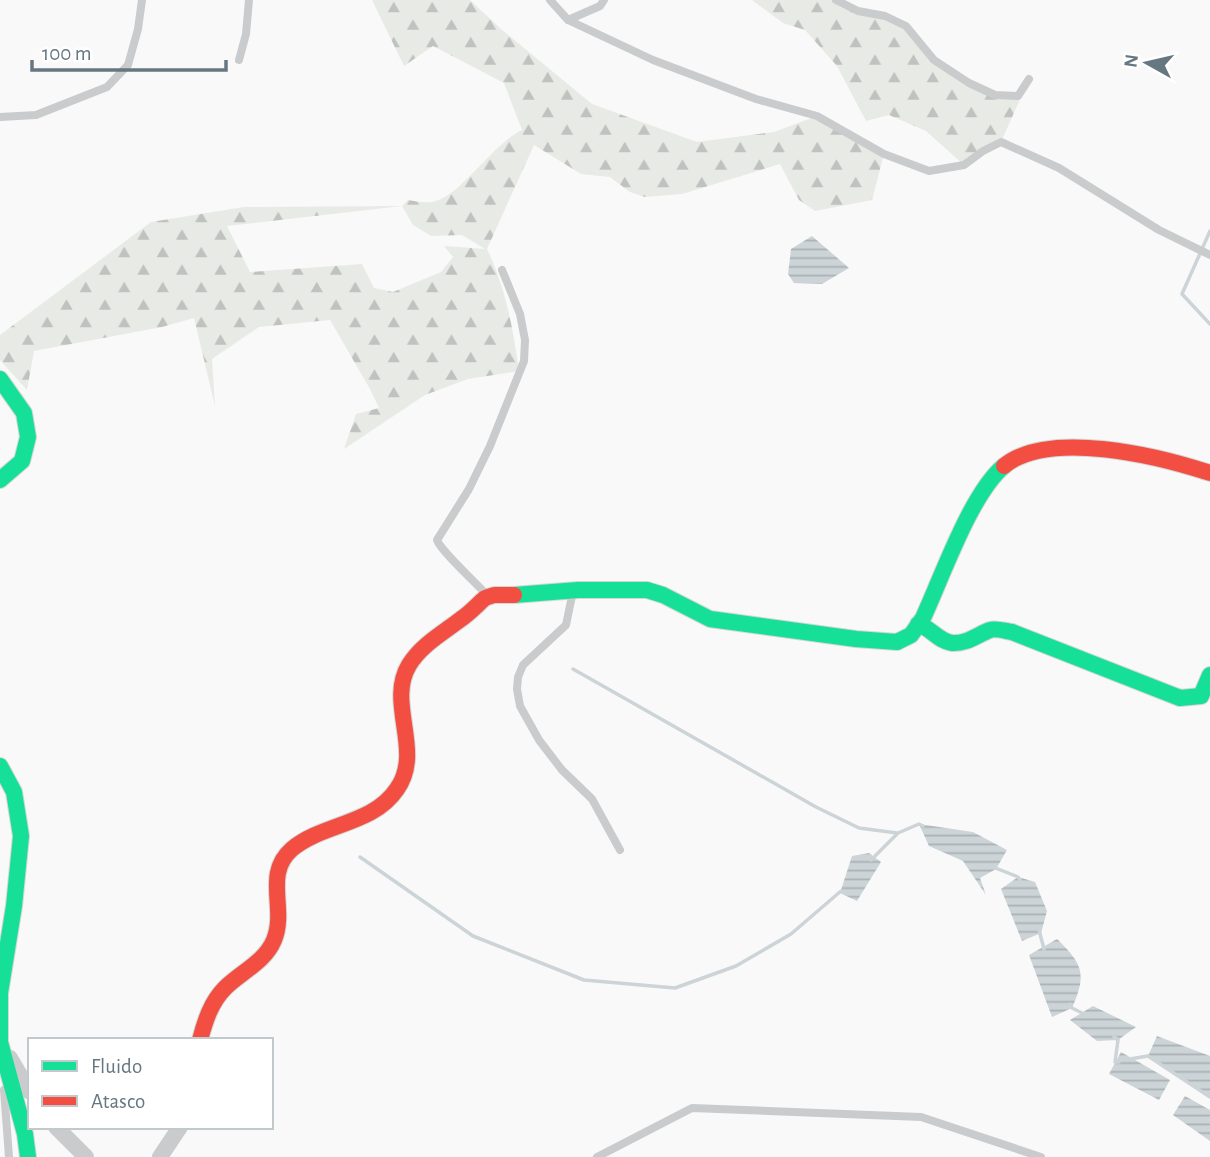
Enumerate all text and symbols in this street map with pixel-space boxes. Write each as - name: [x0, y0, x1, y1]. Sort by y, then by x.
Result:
- scale bar: [32, 28, 226, 72]
- north arrow: [1112, 28, 1182, 98]
- text: 100 m: [42, 43, 92, 64]
- text: N: [1121, 53, 1142, 69]
- legend: [28, 1038, 273, 1129]
- text: Fluido: [91, 1056, 142, 1077]
- text: Atasco: [91, 1091, 145, 1112]

